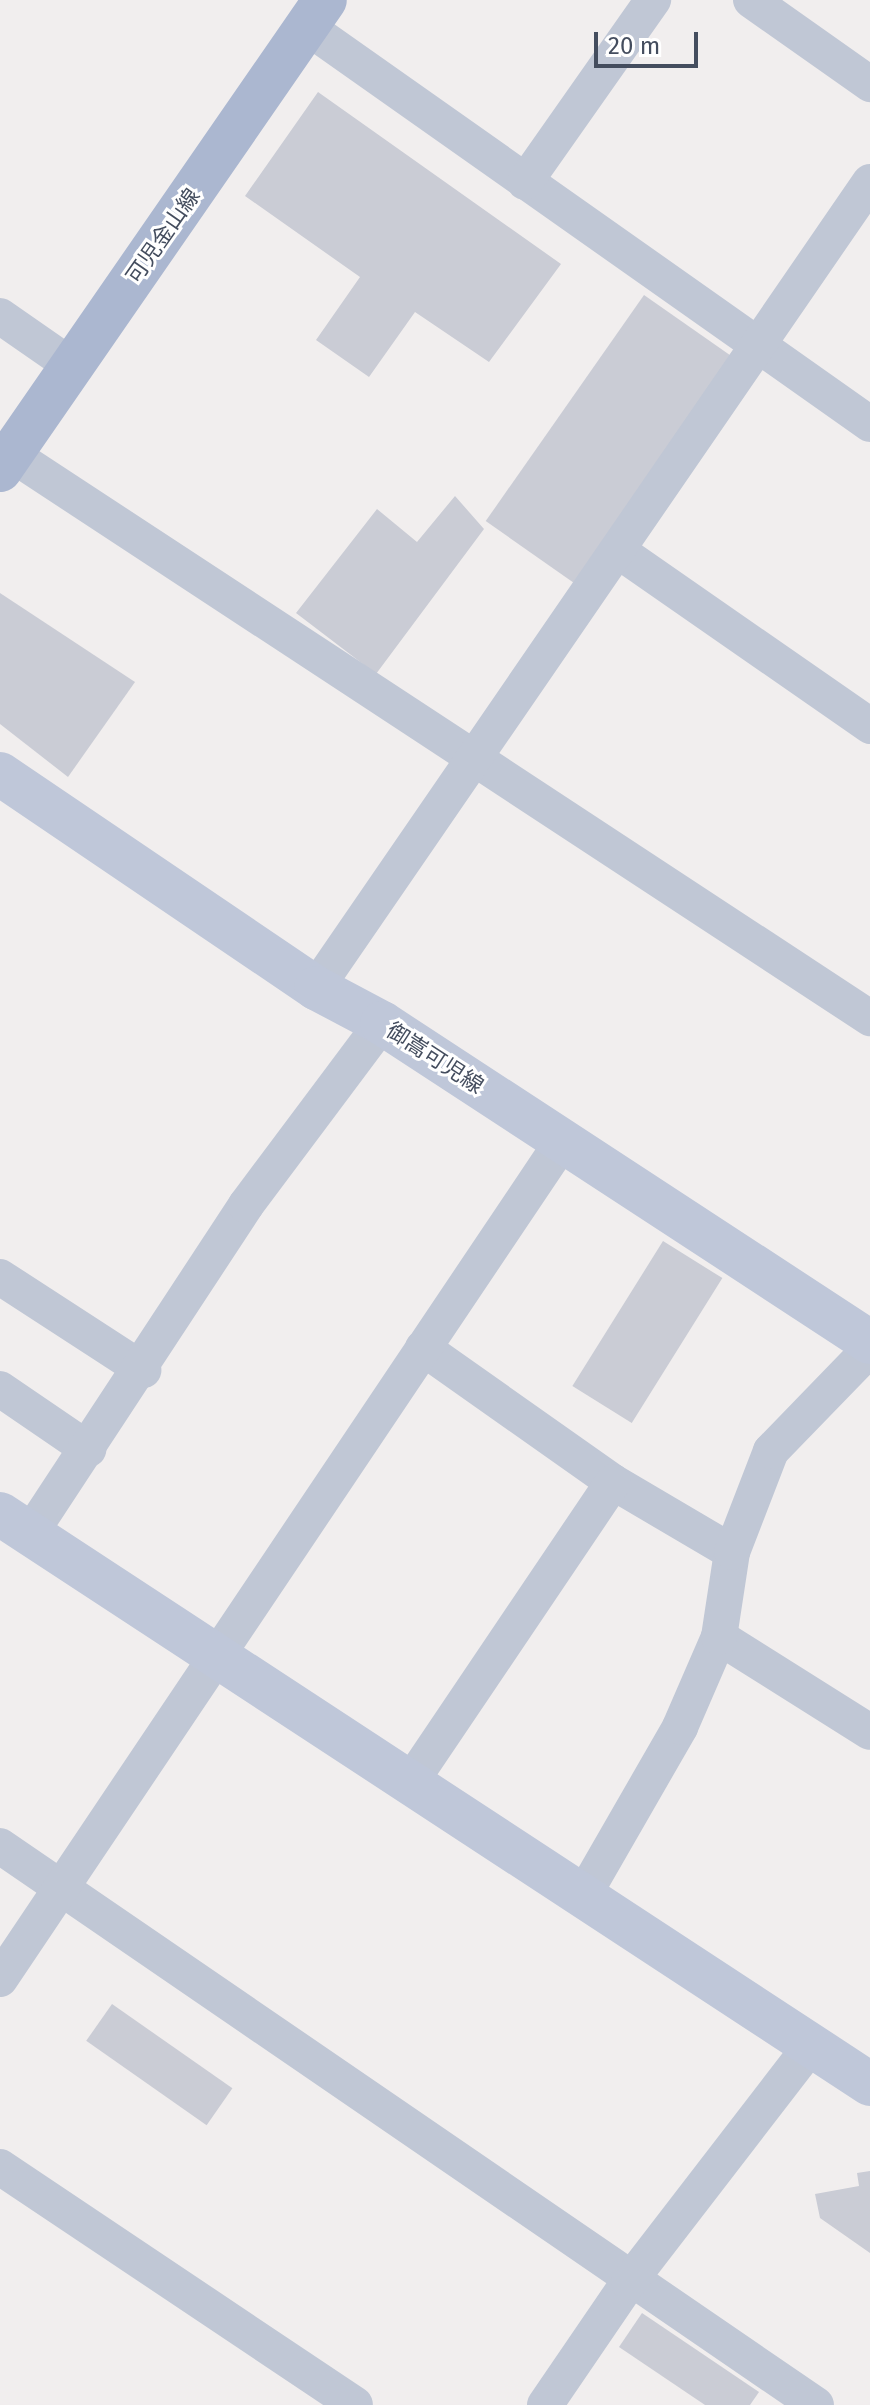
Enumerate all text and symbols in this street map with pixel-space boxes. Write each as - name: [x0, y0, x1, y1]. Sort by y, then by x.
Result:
- scale bar: [598, 16, 702, 66]
- text: 20 m: [608, 32, 660, 60]
- street label: 可児金山線: [121, 183, 205, 289]
- street label: 御嵩可児線: [382, 1017, 488, 1099]

